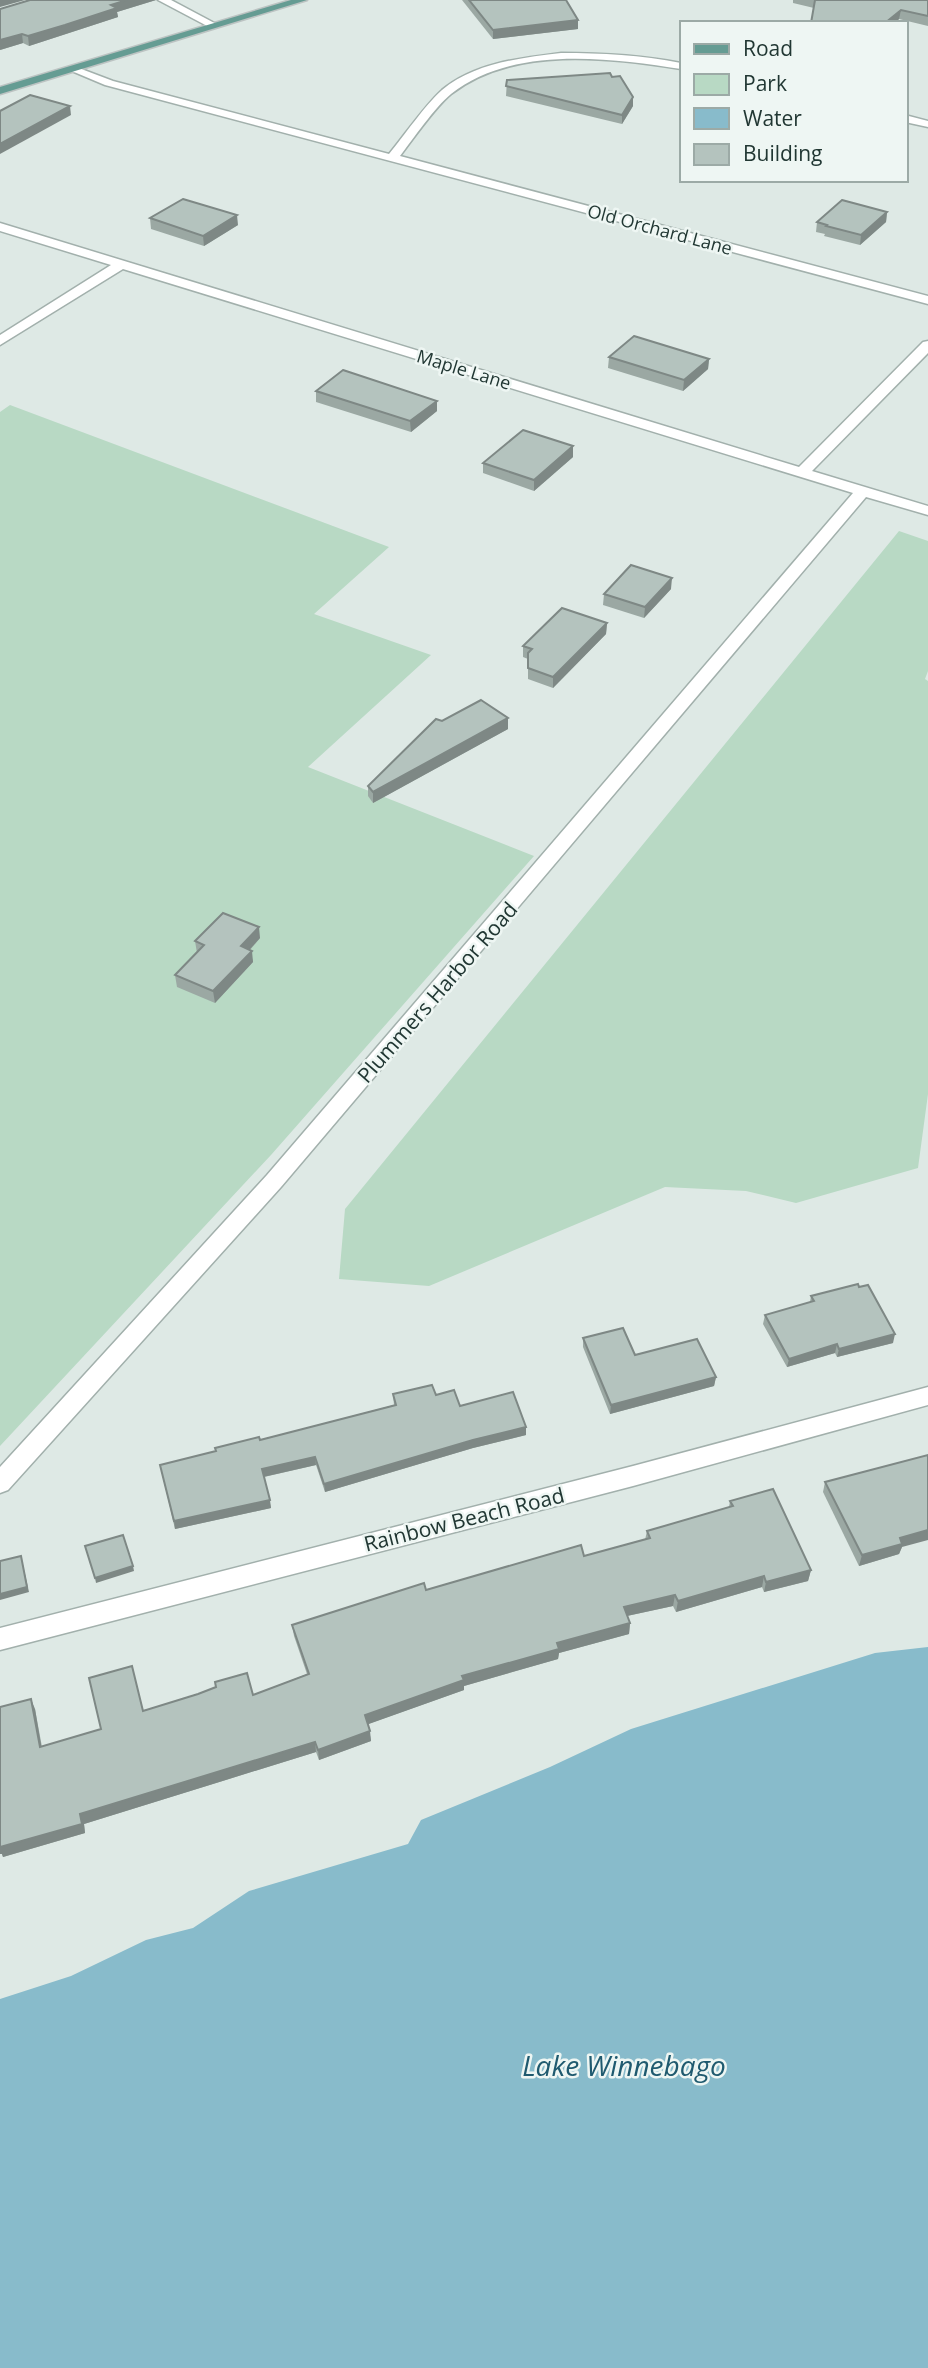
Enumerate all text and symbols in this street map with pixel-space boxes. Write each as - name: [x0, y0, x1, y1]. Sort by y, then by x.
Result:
- legend: [680, 21, 907, 182]
- text: Road: [743, 34, 793, 62]
- text: Park: [743, 69, 787, 97]
- text: Water: [743, 104, 802, 132]
- text: Building: [743, 139, 822, 167]
- street label: Old Orchard Lane: [585, 198, 735, 260]
- street label: Maple Lane: [414, 343, 514, 395]
- street label: Plummers Harbor Road: [351, 896, 523, 1088]
- street label: Rainbow Beach Road: [361, 1481, 567, 1557]
- water label: Lake Winnebago: [522, 2046, 726, 2084]

